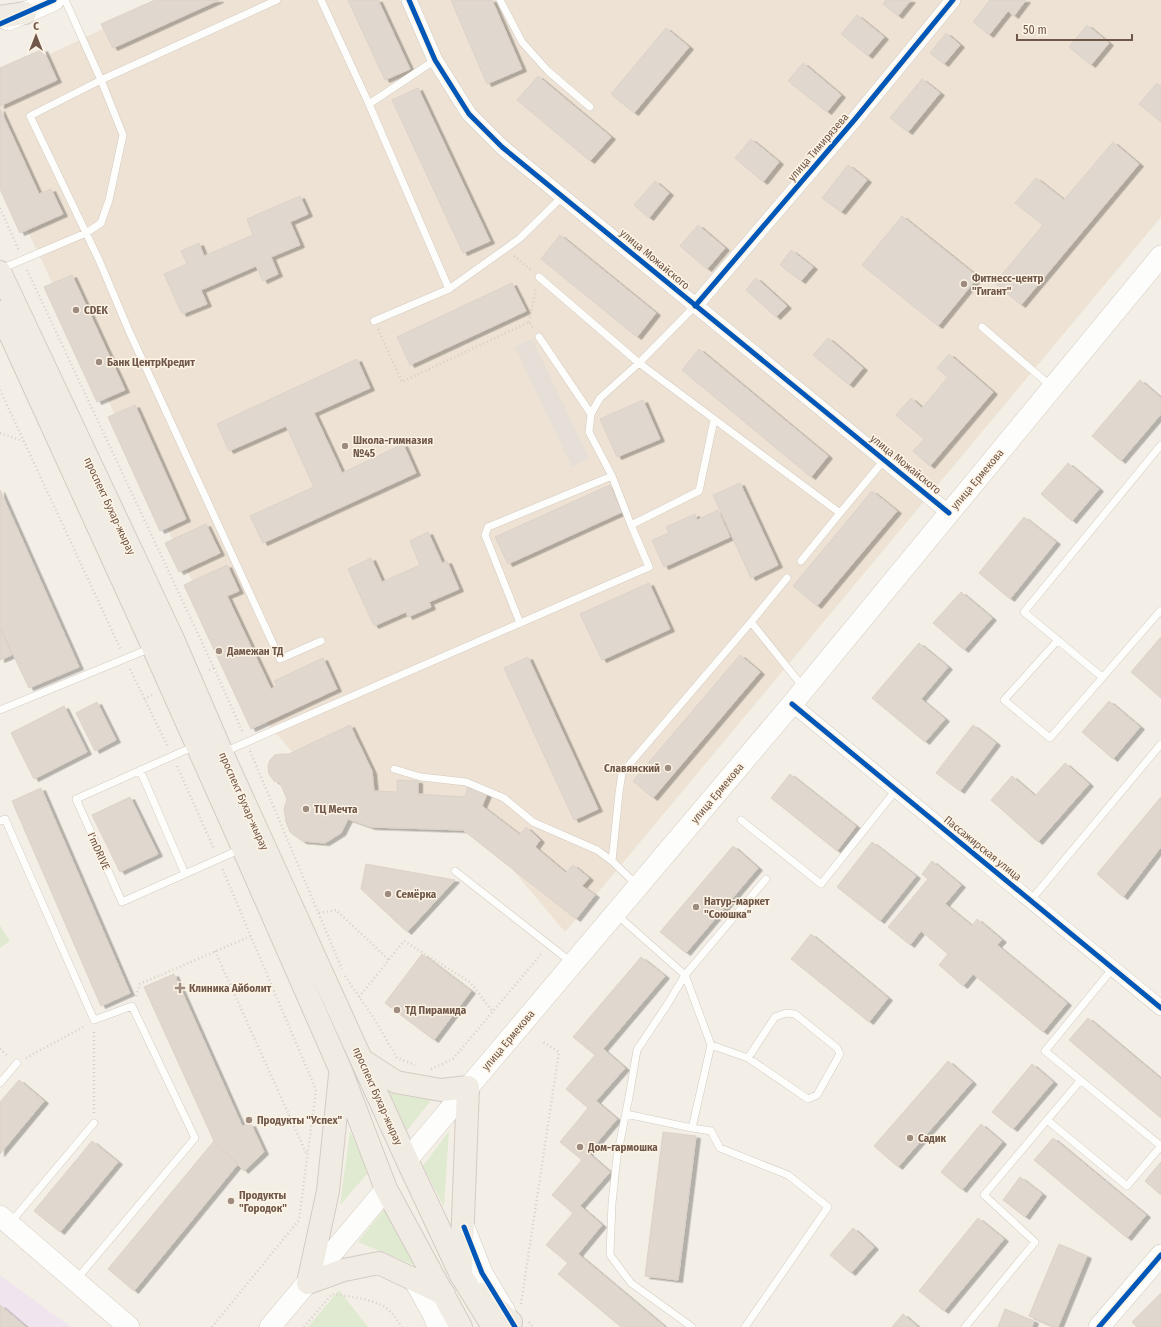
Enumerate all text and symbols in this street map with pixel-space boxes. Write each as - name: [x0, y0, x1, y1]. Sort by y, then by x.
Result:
- north arrow: [16, 16, 56, 56]
- scale bar: [1017, 16, 1132, 42]
- text: С: [33, 20, 39, 33]
- text: 50 m: [1023, 23, 1047, 37]
- street label: улица Тимирязева: [785, 111, 851, 184]
- street label: улица Можайского: [617, 226, 692, 293]
- place label: Фитнесс-центр "Гигант": [972, 272, 1044, 298]
- marker: Фитнесс-центр "Гигант": [959, 279, 969, 289]
- place label: CDEK: [84, 304, 109, 317]
- marker: CDEK: [71, 305, 81, 315]
- place label: Банк ЦентрКредит: [107, 356, 195, 369]
- marker: Банк ЦентрКредит: [94, 357, 104, 367]
- street label: улица Можайского: [868, 432, 944, 497]
- place label: Школа-гимназия №45: [353, 434, 433, 460]
- marker: Школа-гимназия №45: [340, 441, 350, 451]
- street label: улица Ермекова: [948, 446, 1006, 512]
- street label: проспект Бухар-жырау: [81, 455, 138, 557]
- place label: Дамежан ТД: [226, 645, 284, 658]
- marker: Дамежан ТД: [214, 646, 224, 656]
- street label: проспект Бухар-жырау: [216, 750, 271, 852]
- street label: улица Ермекова: [688, 760, 746, 826]
- place label: Славянский: [604, 762, 660, 775]
- marker: Славянский: [663, 763, 673, 773]
- place label: ТЦ Мечта: [314, 803, 358, 816]
- marker: ТЦ Мечта: [301, 804, 311, 814]
- street label: Пассажирская улица: [941, 813, 1024, 884]
- street label: I'mDRIVE: [85, 830, 113, 872]
- place label: Семёрка: [396, 888, 437, 901]
- marker: Семёрка: [383, 889, 393, 899]
- place label: Натур-маркет "Союшка": [704, 895, 770, 921]
- marker: Натур-маркет "Союшка": [691, 902, 701, 912]
- marker: Клиника Айболит: [174, 982, 186, 994]
- place label: Клиника Айболит: [189, 982, 272, 995]
- place label: ТД Пирамида: [405, 1004, 467, 1017]
- marker: ТД Пирамида: [392, 1005, 402, 1015]
- street label: улица Ермекова: [479, 1007, 537, 1073]
- street label: проспект Бухар-жырау: [350, 1045, 405, 1147]
- place label: Продукты "Успех": [257, 1114, 343, 1127]
- marker: Продукты "Успех": [244, 1115, 254, 1125]
- place label: Садик: [918, 1132, 947, 1145]
- marker: Садик: [905, 1133, 915, 1143]
- place label: Дом-гармошка: [587, 1141, 658, 1154]
- marker: Дом-гармошка: [575, 1142, 585, 1152]
- place label: Продукты "Городок": [239, 1189, 287, 1215]
- marker: Продукты "Городок": [226, 1196, 236, 1206]

